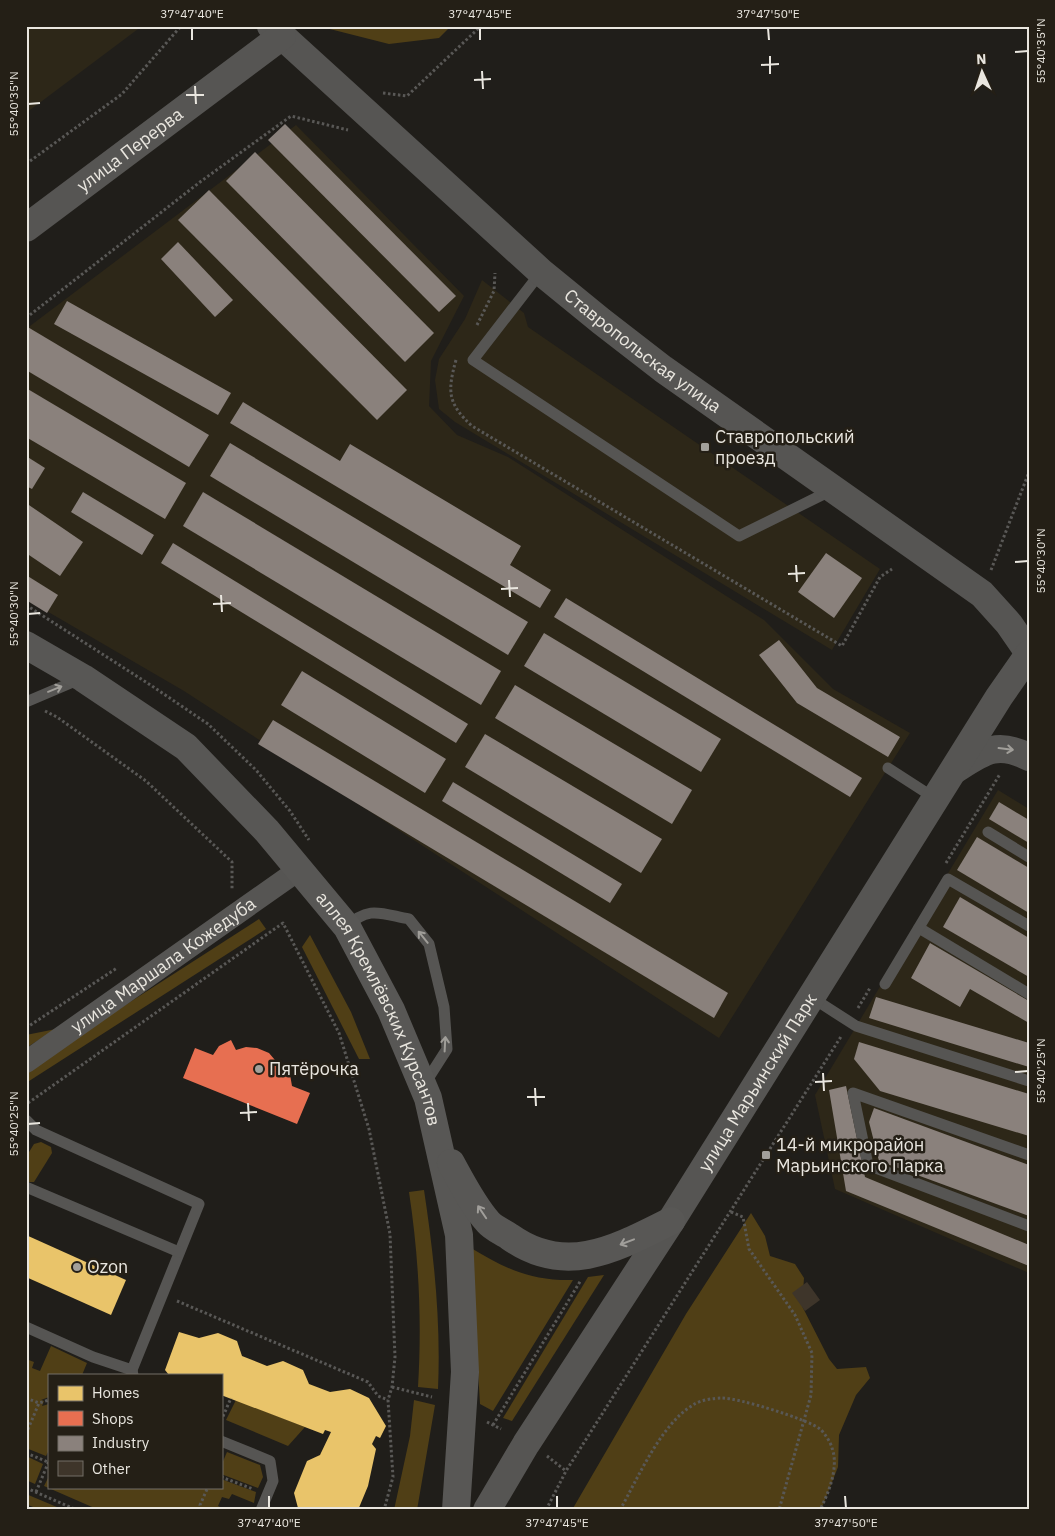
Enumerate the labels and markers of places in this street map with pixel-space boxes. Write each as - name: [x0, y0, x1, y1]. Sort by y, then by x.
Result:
- place label: Ставропольский проезд: [715, 425, 855, 469]
- marker: Ставропольский проезд: [699, 441, 711, 453]
- place label: Пятёрочка: [269, 1057, 359, 1080]
- marker: Пятёрочка: [253, 1063, 265, 1075]
- place label: 14-й микрорайон Марьинского Парка: [776, 1133, 944, 1177]
- marker: 14-й микрорайон Марьинского Парка: [760, 1149, 772, 1161]
- place label: Ozon: [87, 1255, 128, 1278]
- marker: Ozon: [71, 1261, 83, 1273]

